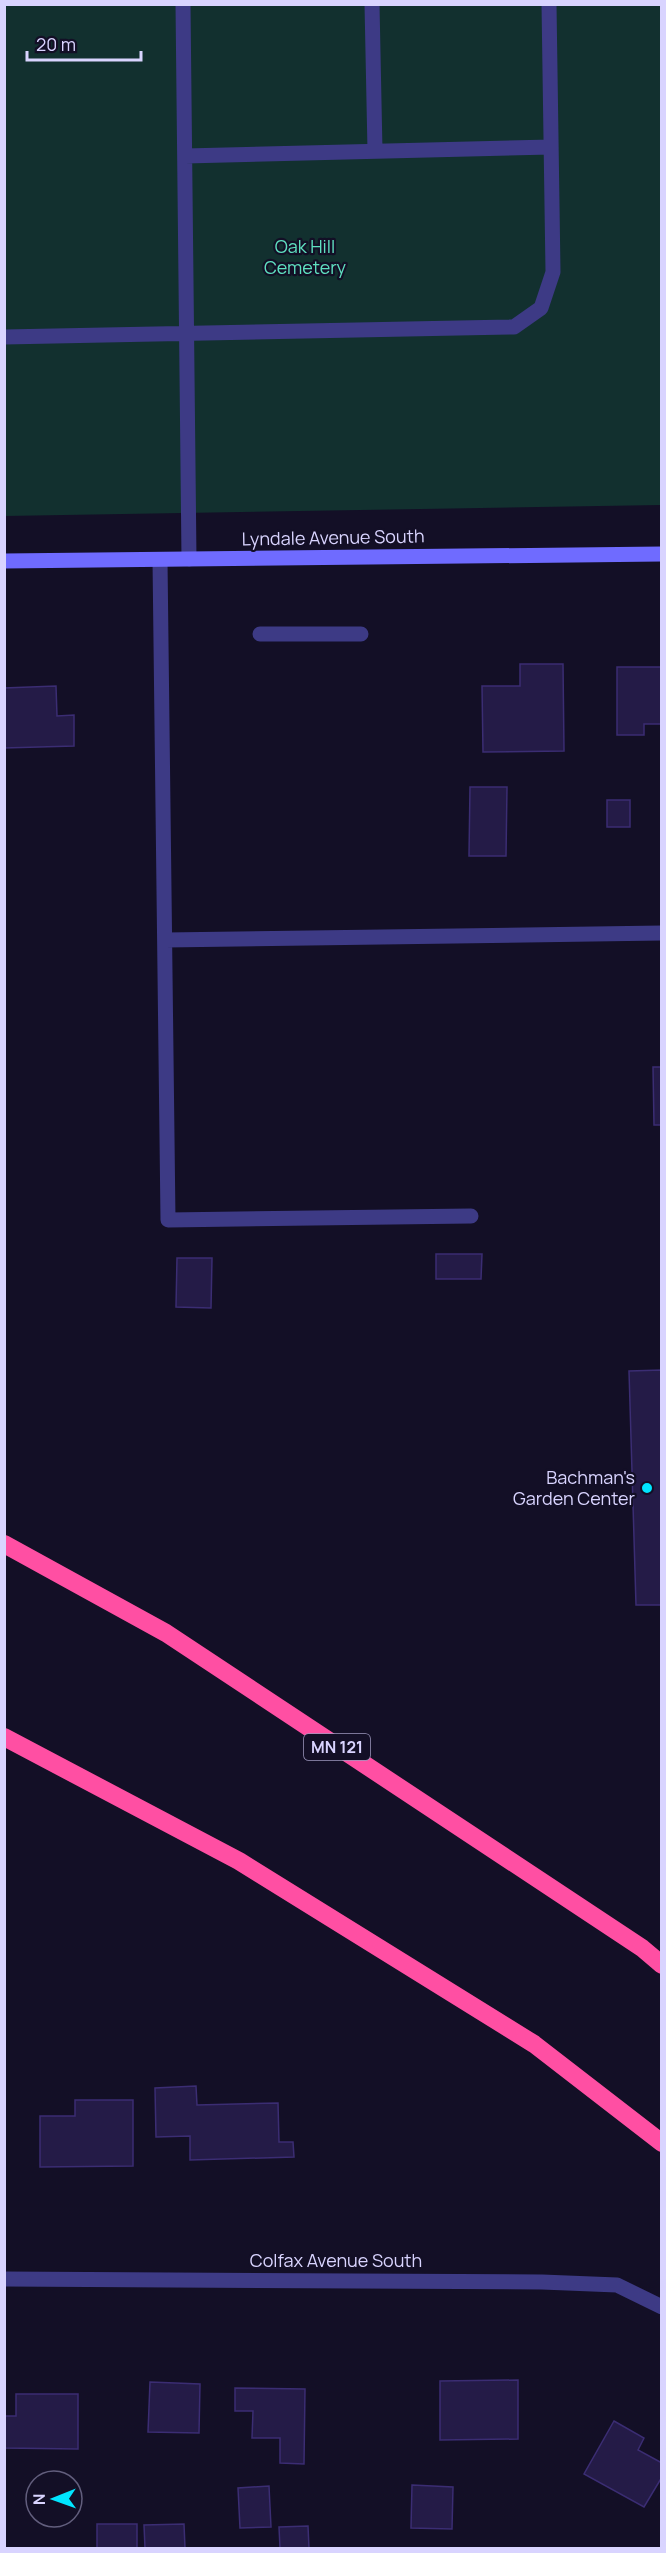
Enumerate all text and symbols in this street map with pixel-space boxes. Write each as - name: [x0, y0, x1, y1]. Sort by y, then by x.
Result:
- scale bar: [27, 24, 141, 62]
- text: 20 m: [36, 32, 76, 56]
- park label: Oak Hill Cemetery: [264, 234, 347, 279]
- street label: Lyndale Avenue South: [241, 523, 425, 551]
- place label: Bachman's Garden Center: [513, 1465, 636, 1510]
- marker: Bachman's Garden Center: [640, 1481, 654, 1495]
- road number: MN 121: [304, 1734, 370, 1760]
- street label: Colfax Avenue South: [250, 2248, 422, 2272]
- north arrow: [24, 2469, 84, 2529]
- text: N: [28, 2493, 50, 2505]

